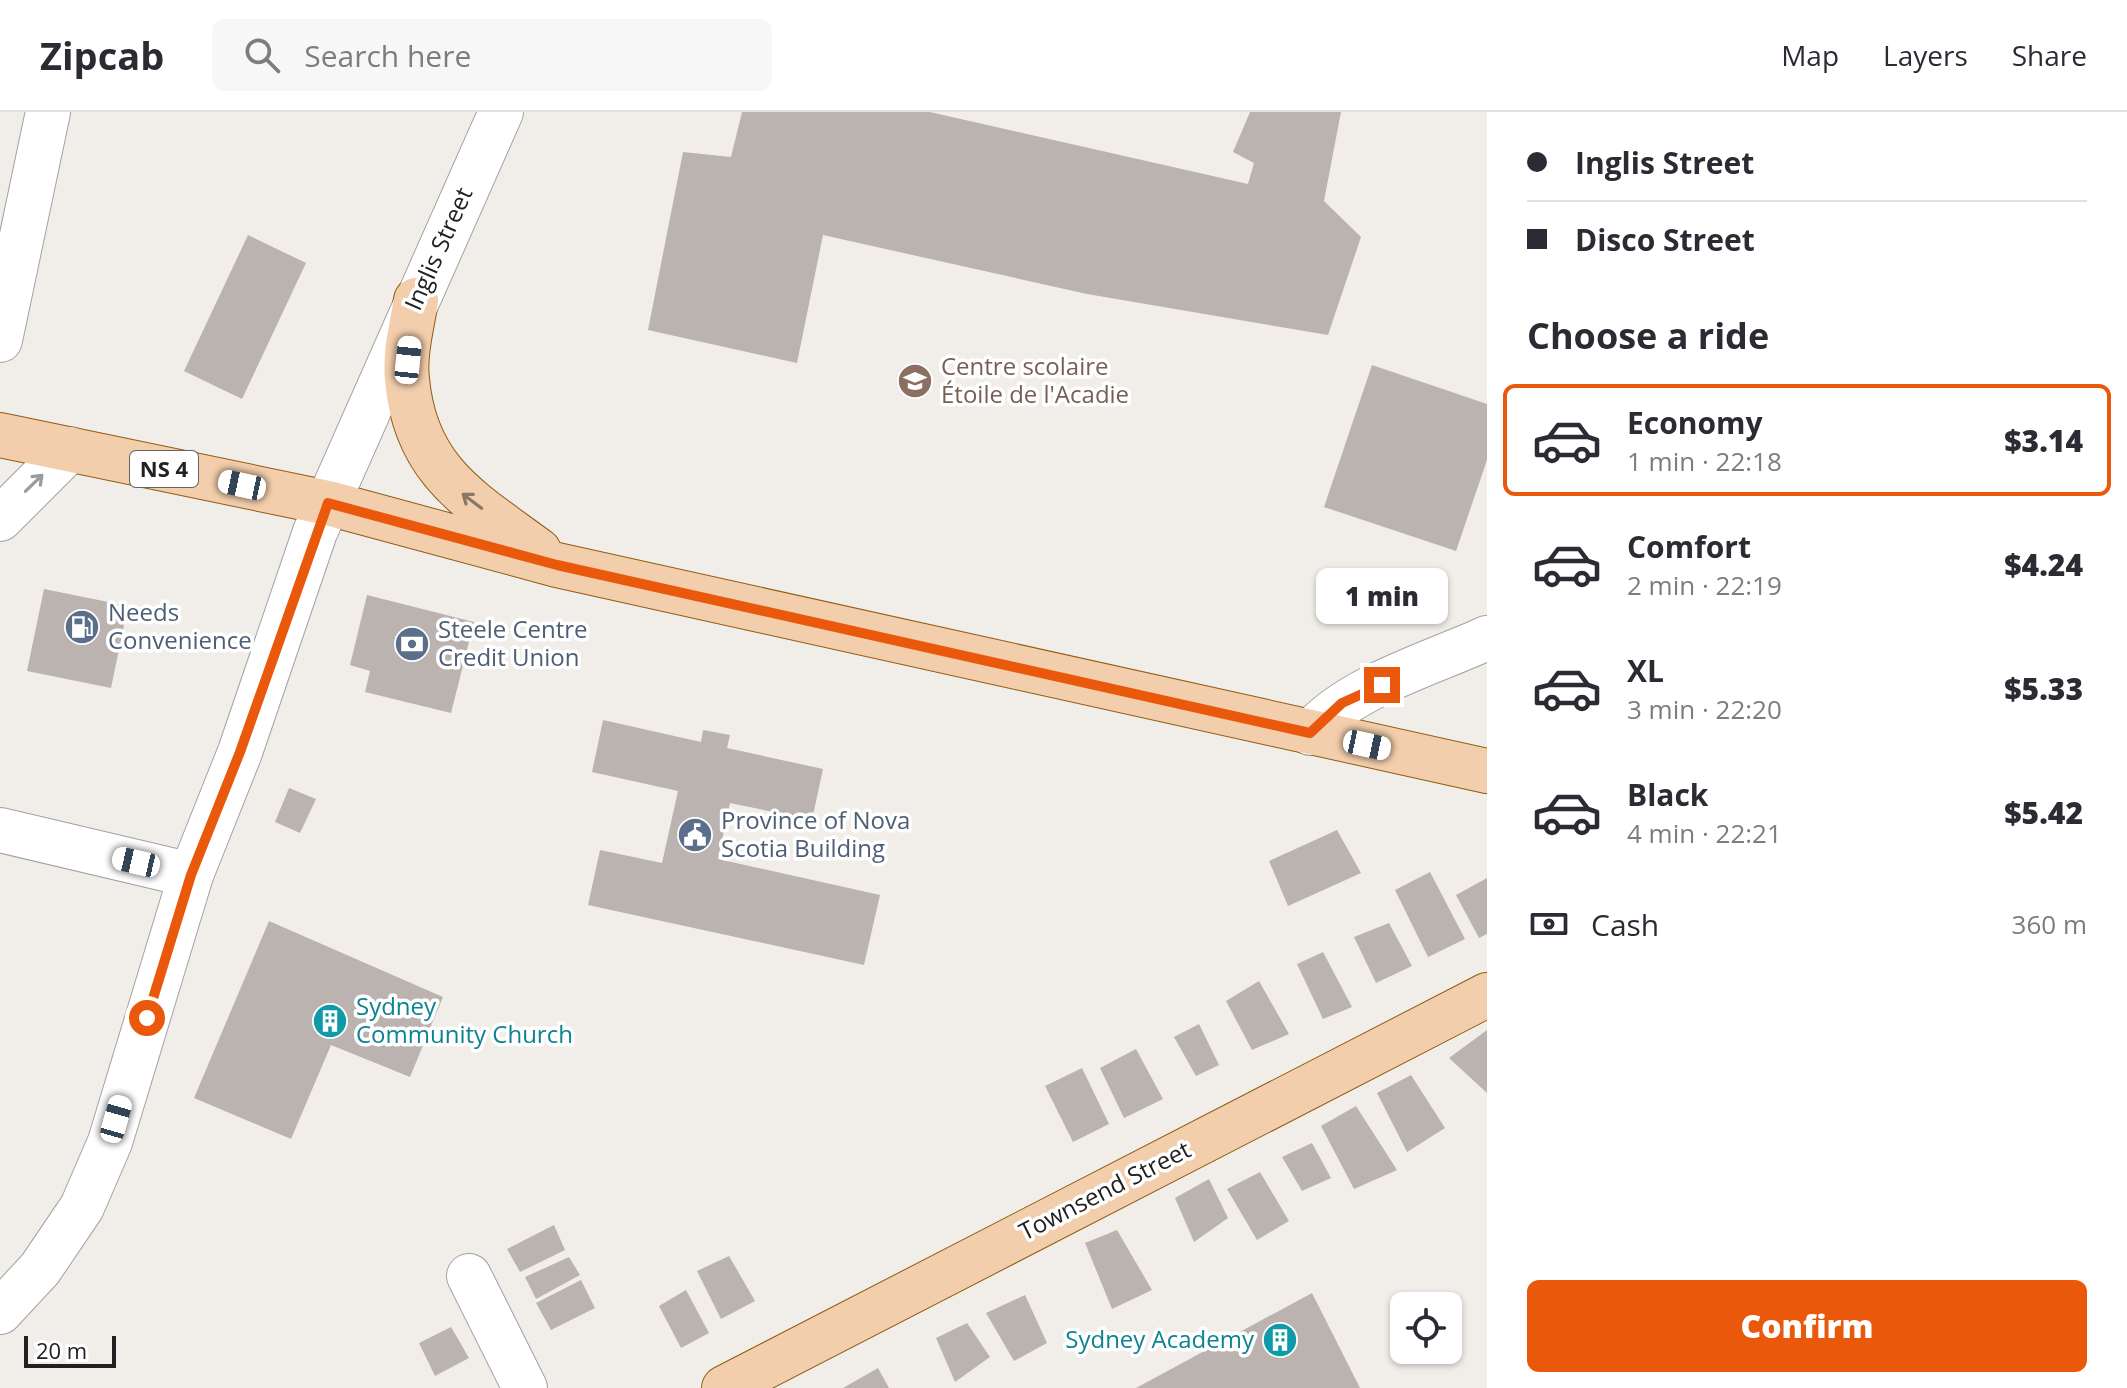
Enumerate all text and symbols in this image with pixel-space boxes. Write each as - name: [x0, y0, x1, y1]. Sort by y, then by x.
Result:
- search box: [212, 19, 772, 91]
- text: Zipcab: [40, 29, 164, 81]
- icon: search: [240, 33, 284, 77]
- text: Search here: [304, 35, 471, 76]
- text: Map: [1781, 36, 1839, 74]
- text: Layers: [1883, 36, 1968, 74]
- text: Share: [2012, 36, 2087, 74]
- text: Inglis Street: [1575, 142, 1754, 183]
- street label: Inglis Street: [396, 182, 479, 315]
- text: Disco Street: [1575, 219, 1755, 260]
- text: Choose a ride: [1527, 311, 1769, 360]
- car: [394, 335, 422, 385]
- place label: Centre scolaire Étoile de l'Acadie: [941, 349, 1129, 410]
- school or university icon: Centre scolaire Étoile de l'Acadie: [896, 362, 934, 400]
- text: Economy: [1627, 402, 1763, 443]
- icon: car: [1531, 404, 1603, 476]
- text: $3.14: [2004, 420, 2083, 461]
- text: 1 min · 22:18: [1627, 443, 1782, 479]
- road number: NS 4: [130, 451, 198, 487]
- car: [216, 468, 268, 502]
- one-way arrow: [24, 473, 44, 492]
- one-way arrow: [462, 493, 483, 510]
- text: Comfort: [1627, 526, 1751, 567]
- icon: car: [1531, 528, 1603, 600]
- text: $4.24: [2004, 544, 2083, 585]
- text: 2 min · 22:19: [1627, 567, 1782, 603]
- callout: 1 min: [1316, 569, 1448, 625]
- text: 1 min: [1345, 578, 1419, 614]
- place label: Needs Convenience: [108, 595, 252, 656]
- fuel station icon: Needs Convenience: [63, 608, 101, 646]
- place label: Steele Centre Credit Union: [438, 612, 588, 673]
- bank icon: Steele Centre Credit Union: [393, 625, 431, 663]
- text: XL: [1627, 650, 1664, 691]
- icon: car: [1531, 652, 1603, 724]
- route end: [1364, 667, 1400, 703]
- text: $5.33: [2004, 668, 2083, 709]
- text: 3 min · 22:20: [1627, 691, 1782, 727]
- car: [1341, 728, 1393, 762]
- text: Black: [1627, 774, 1708, 815]
- icon: car: [1531, 776, 1603, 848]
- text: $5.42: [2004, 792, 2083, 833]
- place label: Province of Nova Scotia Building: [721, 803, 910, 864]
- text: 4 min · 22:21: [1627, 815, 1782, 851]
- public building icon: Province of Nova Scotia Building: [676, 816, 714, 854]
- car: [110, 845, 162, 879]
- icon: cash: [1527, 902, 1571, 946]
- text: Cash: [1591, 904, 1659, 945]
- text: 360 m: [2012, 906, 2087, 942]
- place label: Sydney Community Church: [356, 989, 573, 1050]
- route start: [129, 1000, 165, 1036]
- building icon: Sydney Community Church: [311, 1002, 349, 1040]
- car: [98, 1093, 134, 1145]
- street label: Townsend Street: [1013, 1132, 1196, 1247]
- button: Confirm: [1527, 1280, 2087, 1372]
- map controls: [1390, 1292, 1462, 1364]
- button: locate: [1390, 1292, 1462, 1364]
- building icon: Sydney Academy: [1261, 1321, 1299, 1359]
- place label: Sydney Academy: [1065, 1322, 1255, 1355]
- scale bar: [24, 1332, 116, 1368]
- text: 20 m: [36, 1335, 87, 1365]

